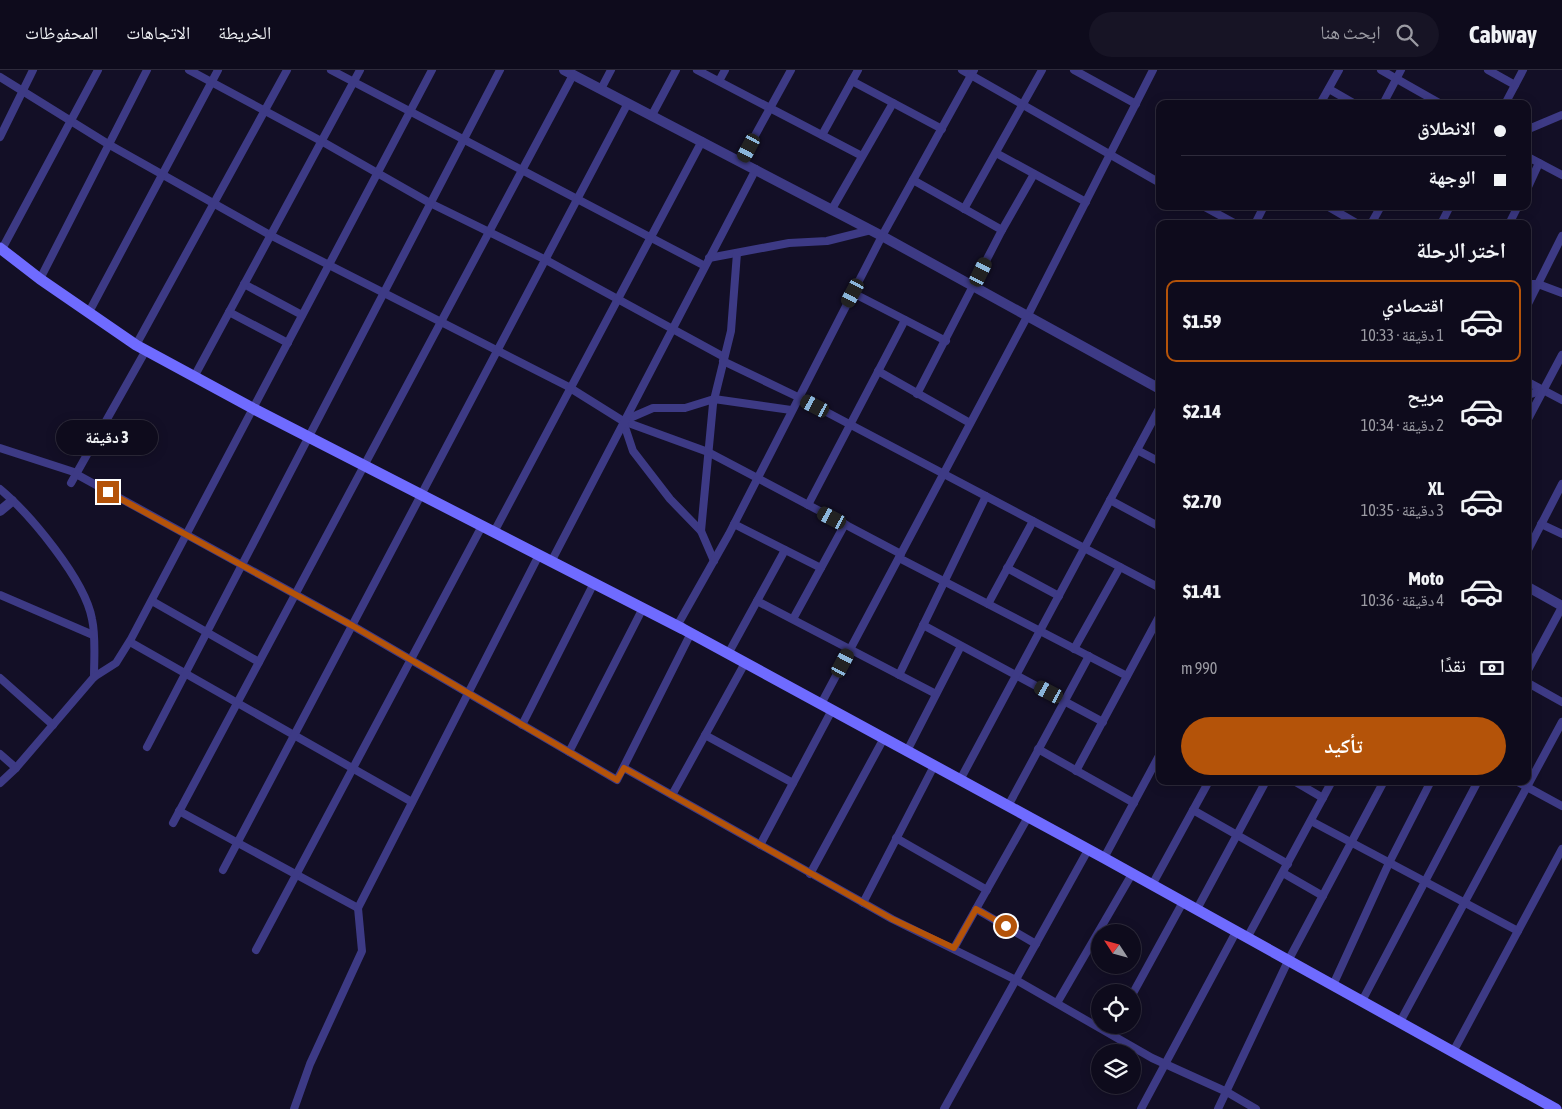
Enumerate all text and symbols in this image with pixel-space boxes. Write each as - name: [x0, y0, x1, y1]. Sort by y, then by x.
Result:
- search box: [1089, 12, 1439, 57]
- text: ابحث هنا: [1320, 21, 1381, 43]
- icon: search: [1393, 21, 1421, 49]
- text: Cabway: [1469, 21, 1537, 48]
- text: المحفوظات: [25, 22, 98, 43]
- text: الاتجاهات: [126, 22, 190, 43]
- text: الخريطة: [218, 22, 271, 43]
- text: الانطلاق: [1417, 117, 1476, 139]
- car: [735, 131, 762, 165]
- text: الوجهة: [1428, 166, 1476, 188]
- text: اختر الرحلة: [1416, 237, 1506, 263]
- car: [967, 255, 994, 289]
- car: [839, 276, 866, 310]
- text: اقتصادي: [1382, 294, 1444, 316]
- icon: car: [1459, 299, 1504, 344]
- text: $1.59: [1183, 310, 1221, 332]
- text: 1 دقيقة · 10:33: [1361, 326, 1444, 344]
- text: مريح: [1407, 384, 1444, 406]
- icon: car: [1459, 389, 1504, 434]
- car: [798, 392, 831, 420]
- text: $2.14: [1183, 400, 1221, 422]
- text: 2 دقيقة · 10:34: [1361, 416, 1444, 434]
- callout: 3 دقيقة: [57, 420, 159, 454]
- text: 3 دقيقة: [85, 428, 129, 446]
- text: XL: [1428, 477, 1444, 499]
- icon: car: [1459, 479, 1504, 524]
- route end: [97, 481, 119, 503]
- text: $2.70: [1183, 490, 1221, 512]
- text: 3 دقيقة · 10:35: [1361, 501, 1444, 519]
- car: [815, 504, 848, 532]
- text: Moto: [1408, 567, 1444, 589]
- icon: car: [1459, 569, 1504, 614]
- text: $1.41: [1183, 580, 1221, 602]
- text: 4 دقيقة · 10:36: [1361, 591, 1444, 609]
- car: [829, 646, 856, 680]
- text: نقدًا: [1440, 654, 1466, 676]
- icon: cash: [1478, 654, 1506, 682]
- text: 990 m: [1181, 659, 1217, 677]
- car: [1032, 678, 1065, 706]
- button: تأكيد: [1181, 717, 1506, 775]
- route start: [995, 915, 1017, 937]
- north arrow: [1091, 924, 1141, 974]
- map controls: [1091, 924, 1141, 1094]
- button: locate: [1091, 984, 1141, 1034]
- button: layers: [1091, 1044, 1141, 1094]

